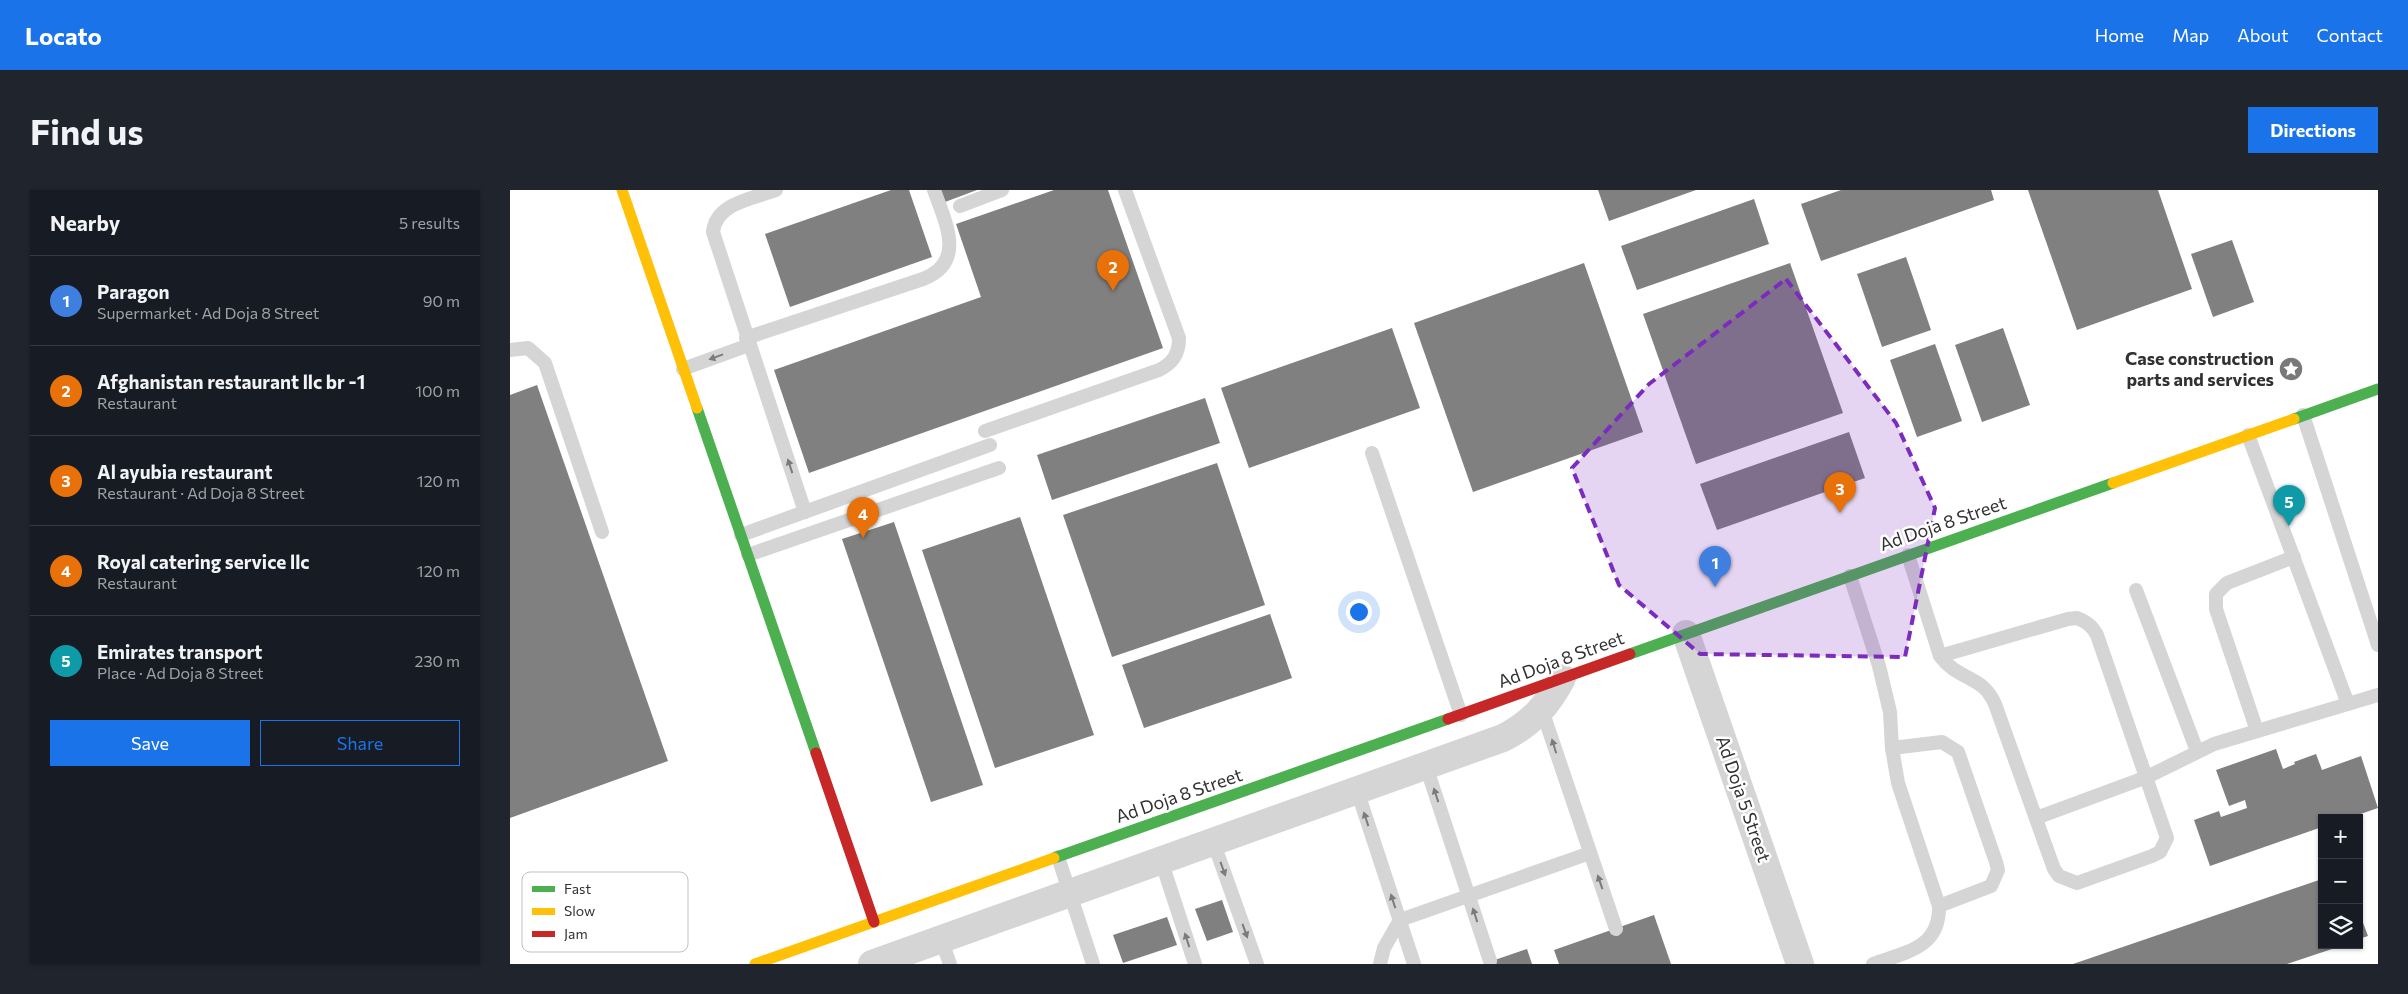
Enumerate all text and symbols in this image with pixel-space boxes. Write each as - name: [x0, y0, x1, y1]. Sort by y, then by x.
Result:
- text: Locato: [25, 21, 102, 50]
- text: Home: [2095, 24, 2144, 46]
- text: Map: [2172, 24, 2209, 46]
- text: About: [2237, 24, 2289, 46]
- text: Contact: [2317, 24, 2383, 46]
- button: Directions: [2248, 107, 2378, 153]
- text: Find us: [30, 109, 144, 152]
- text: Nearby: [50, 210, 120, 235]
- text: 5 results: [399, 213, 460, 232]
- pin: 2: [1097, 250, 1129, 291]
- text: Paragon: [97, 280, 170, 303]
- text: 1: [62, 291, 70, 310]
- text: 90 m: [423, 291, 460, 310]
- text: Supermarket · Ad Doja 8 Street: [97, 303, 319, 322]
- place label: Case construction parts and services: [2125, 347, 2274, 390]
- one-way arrow: [708, 353, 723, 361]
- place icon: Case construction parts and services: [2278, 356, 2304, 382]
- text: Afghanistan restaurant llc br -1: [97, 370, 365, 393]
- text: 2: [61, 381, 71, 400]
- text: 100 m: [415, 381, 460, 400]
- text: Restaurant: [97, 393, 177, 412]
- one-way arrow: [786, 458, 793, 473]
- text: Al ayubia restaurant: [97, 460, 273, 483]
- text: 3: [61, 471, 71, 490]
- text: 120 m: [417, 471, 460, 490]
- pin: 3: [1824, 472, 1856, 513]
- text: Restaurant · Ad Doja 8 Street: [97, 483, 305, 502]
- pin: 5: [2273, 485, 2305, 526]
- street label: Ad Doja 8 Street: [1876, 491, 2009, 555]
- pin: 4: [847, 497, 879, 538]
- pin: 1: [1699, 546, 1731, 587]
- text: Royal catering service llc: [97, 550, 310, 573]
- text: 4: [61, 561, 71, 580]
- text: 120 m: [417, 561, 460, 580]
- text: Restaurant: [97, 573, 177, 592]
- your location: [1346, 599, 1372, 625]
- street label: Ad Doja 8 Street: [1495, 626, 1627, 692]
- text: Emirates transport: [97, 640, 262, 663]
- text: 5: [61, 651, 71, 670]
- text: 230 m: [415, 651, 460, 670]
- text: Place · Ad Doja 8 Street: [97, 663, 264, 682]
- button: Save: [50, 720, 250, 766]
- button: Share: [260, 720, 460, 766]
- street label: Ad Doja 5 Street: [1712, 733, 1776, 865]
- one-way arrow: [1549, 738, 1557, 753]
- street label: Ad Doja 8 Street: [1112, 763, 1245, 827]
- one-way arrow: [1431, 787, 1439, 802]
- one-way arrow: [1362, 811, 1370, 826]
- map controls: [2318, 814, 2363, 949]
- button: +: [2318, 814, 2363, 859]
- button: −: [2318, 859, 2363, 904]
- one-way arrow: [1219, 862, 1227, 877]
- legend: [522, 872, 688, 952]
- one-way arrow: [1596, 875, 1603, 890]
- text: Fast: [564, 880, 591, 897]
- one-way arrow: [1389, 893, 1397, 908]
- text: Slow: [564, 902, 595, 919]
- button: layers: [2318, 904, 2363, 949]
- one-way arrow: [1471, 907, 1478, 922]
- one-way arrow: [1242, 923, 1249, 938]
- text: Jam: [564, 925, 588, 942]
- one-way arrow: [1183, 932, 1191, 947]

